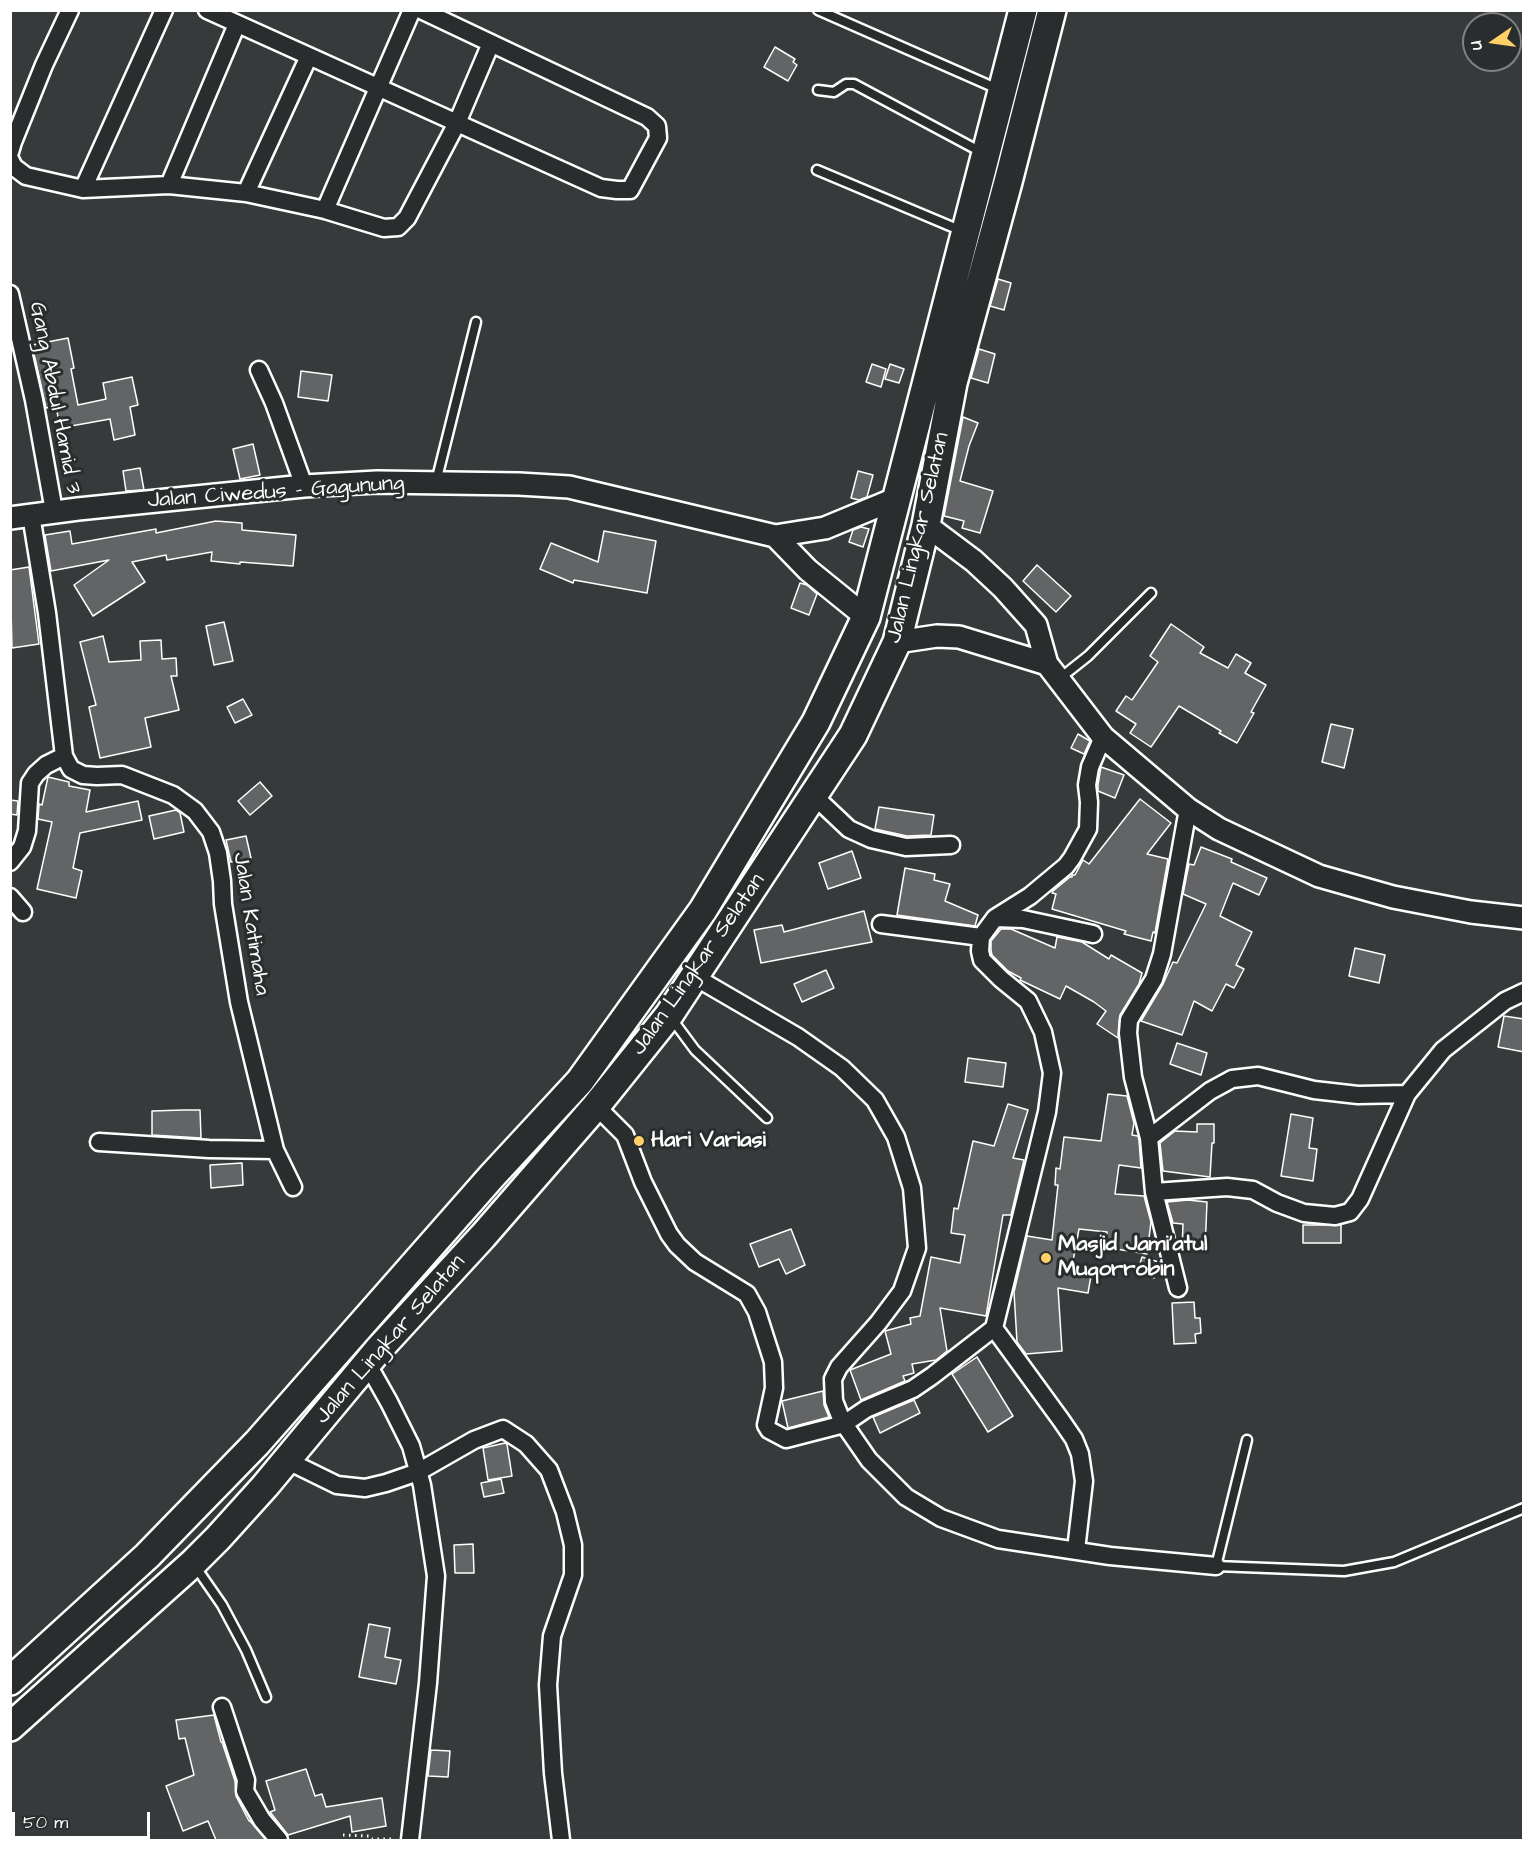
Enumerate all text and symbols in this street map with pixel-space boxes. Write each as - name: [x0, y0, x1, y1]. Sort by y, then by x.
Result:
- north arrow: [1462, 12, 1522, 72]
- text: U: [1465, 39, 1488, 52]
- street label: Gang Abdul Hamid 3: [22, 300, 86, 496]
- street label: Jalan Lingkar Selatan: [882, 430, 956, 646]
- street label: Jalan Ciwedus - Gagunung: [147, 471, 405, 515]
- street label: Jalan Katimaha: [226, 851, 274, 997]
- street label: Jalan Lingkar Selatan: [626, 869, 772, 1061]
- place label: Hari Variasi: [651, 1128, 766, 1154]
- marker: Hari Variasi: [632, 1134, 646, 1148]
- place label: Masjid Jami'atul Muqorrobin: [1058, 1232, 1207, 1284]
- street label: Jalan Lingkar Selatan: [310, 1250, 472, 1430]
- marker: Masjid Jami'atul Muqorrobin: [1039, 1251, 1053, 1265]
- scale bar: [15, 1800, 153, 1838]
- text: 50 m: [23, 1810, 68, 1835]

